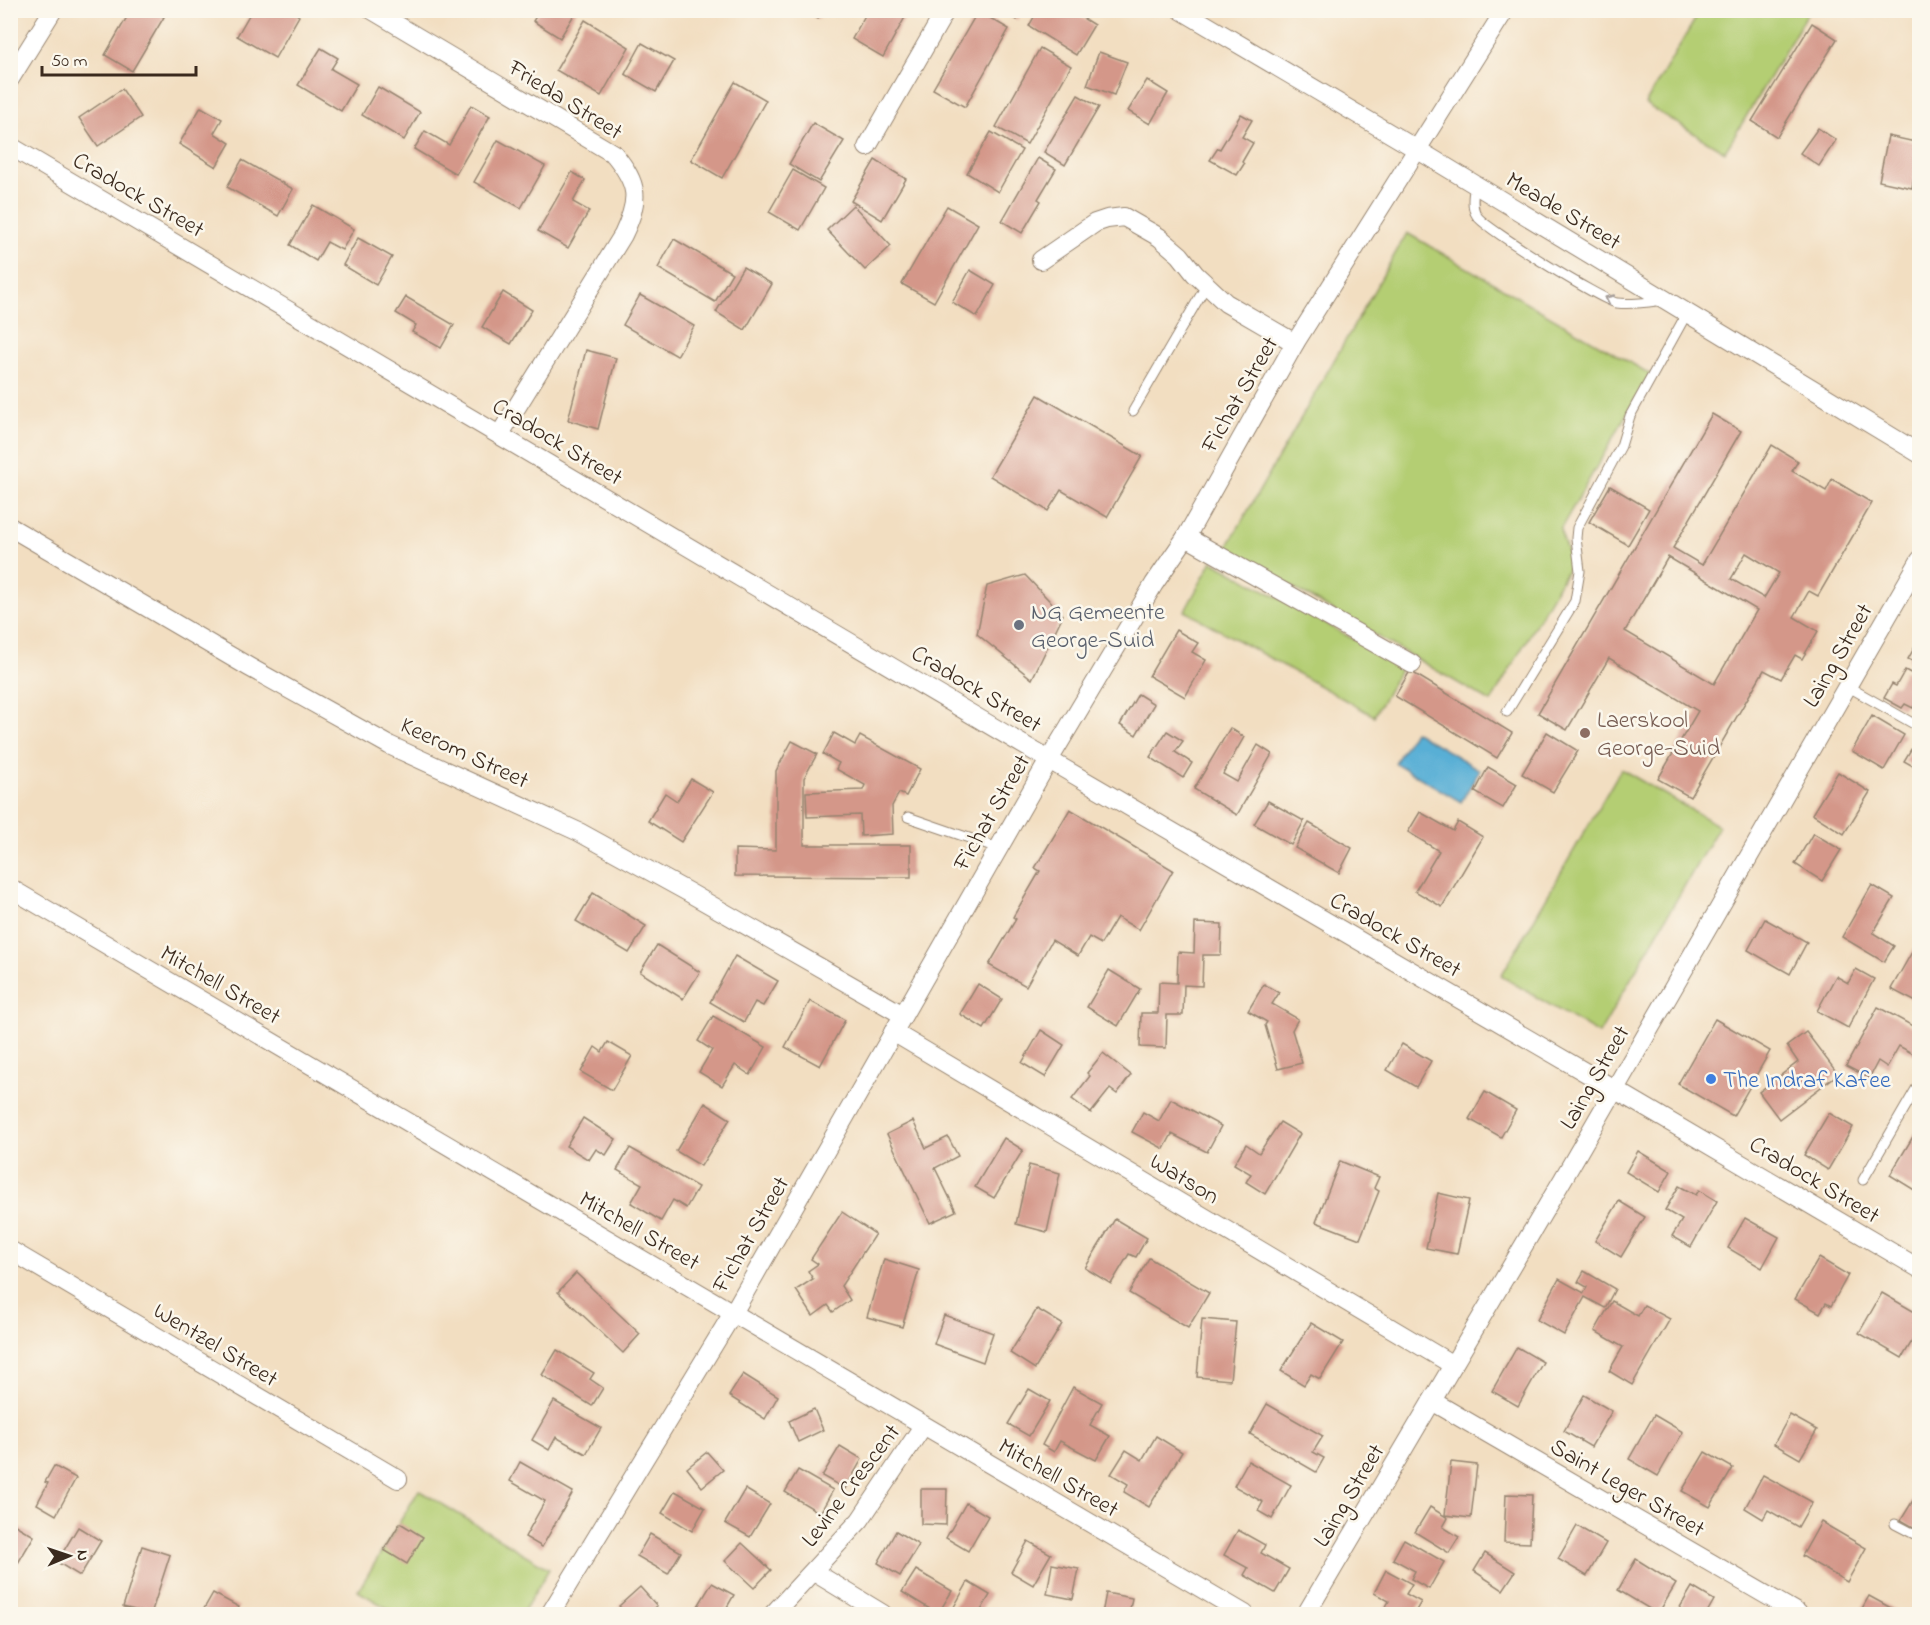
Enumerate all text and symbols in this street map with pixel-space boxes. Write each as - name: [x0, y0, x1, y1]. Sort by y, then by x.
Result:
- scale bar: [42, 39, 196, 77]
- text: 50 m: [51, 49, 88, 75]
- street label: Frieda Street: [500, 52, 629, 150]
- street label: Cradock Street: [65, 144, 210, 248]
- street label: Meade Street: [1498, 164, 1627, 260]
- one-way arrow: [1604, 294, 1615, 306]
- street label: Fichat Street: [1193, 330, 1289, 461]
- street label: Cradock Street: [485, 390, 629, 496]
- place label: NG Gemeente George-Suid: [1031, 596, 1165, 659]
- street label: Laing Street: [1795, 598, 1883, 715]
- marker: NG Gemeente George-Suid: [1012, 618, 1026, 632]
- street label: Cradock Street: [904, 637, 1048, 743]
- place label: Laerskool George-Suid: [1597, 704, 1721, 767]
- street label: Keerom Street: [394, 709, 534, 799]
- marker: Laerskool George-Suid: [1578, 726, 1592, 740]
- street label: Fichat Street: [945, 748, 1041, 879]
- street label: Cradock Street: [1322, 884, 1467, 988]
- street label: Mitchell Street: [153, 937, 287, 1035]
- street label: Laing Street: [1552, 1020, 1640, 1137]
- place label: The Indraf Kafee: [1723, 1064, 1891, 1099]
- marker: The Indraf Kafee: [1704, 1072, 1718, 1086]
- street label: Cradock Street: [1742, 1128, 1886, 1234]
- street label: Watson: [1142, 1146, 1225, 1215]
- street label: Fichat Street: [704, 1170, 800, 1301]
- street label: Mitchell Street: [572, 1183, 706, 1281]
- street label: Wentzel Street: [145, 1295, 284, 1397]
- street label: Levine Crescent: [794, 1417, 910, 1556]
- street label: Mitchell Street: [991, 1430, 1125, 1528]
- street label: Saint Leger Street: [1543, 1431, 1711, 1548]
- street label: Laing Street: [1305, 1438, 1395, 1555]
- north arrow: [39, 1526, 99, 1586]
- text: N: [70, 1550, 94, 1562]

